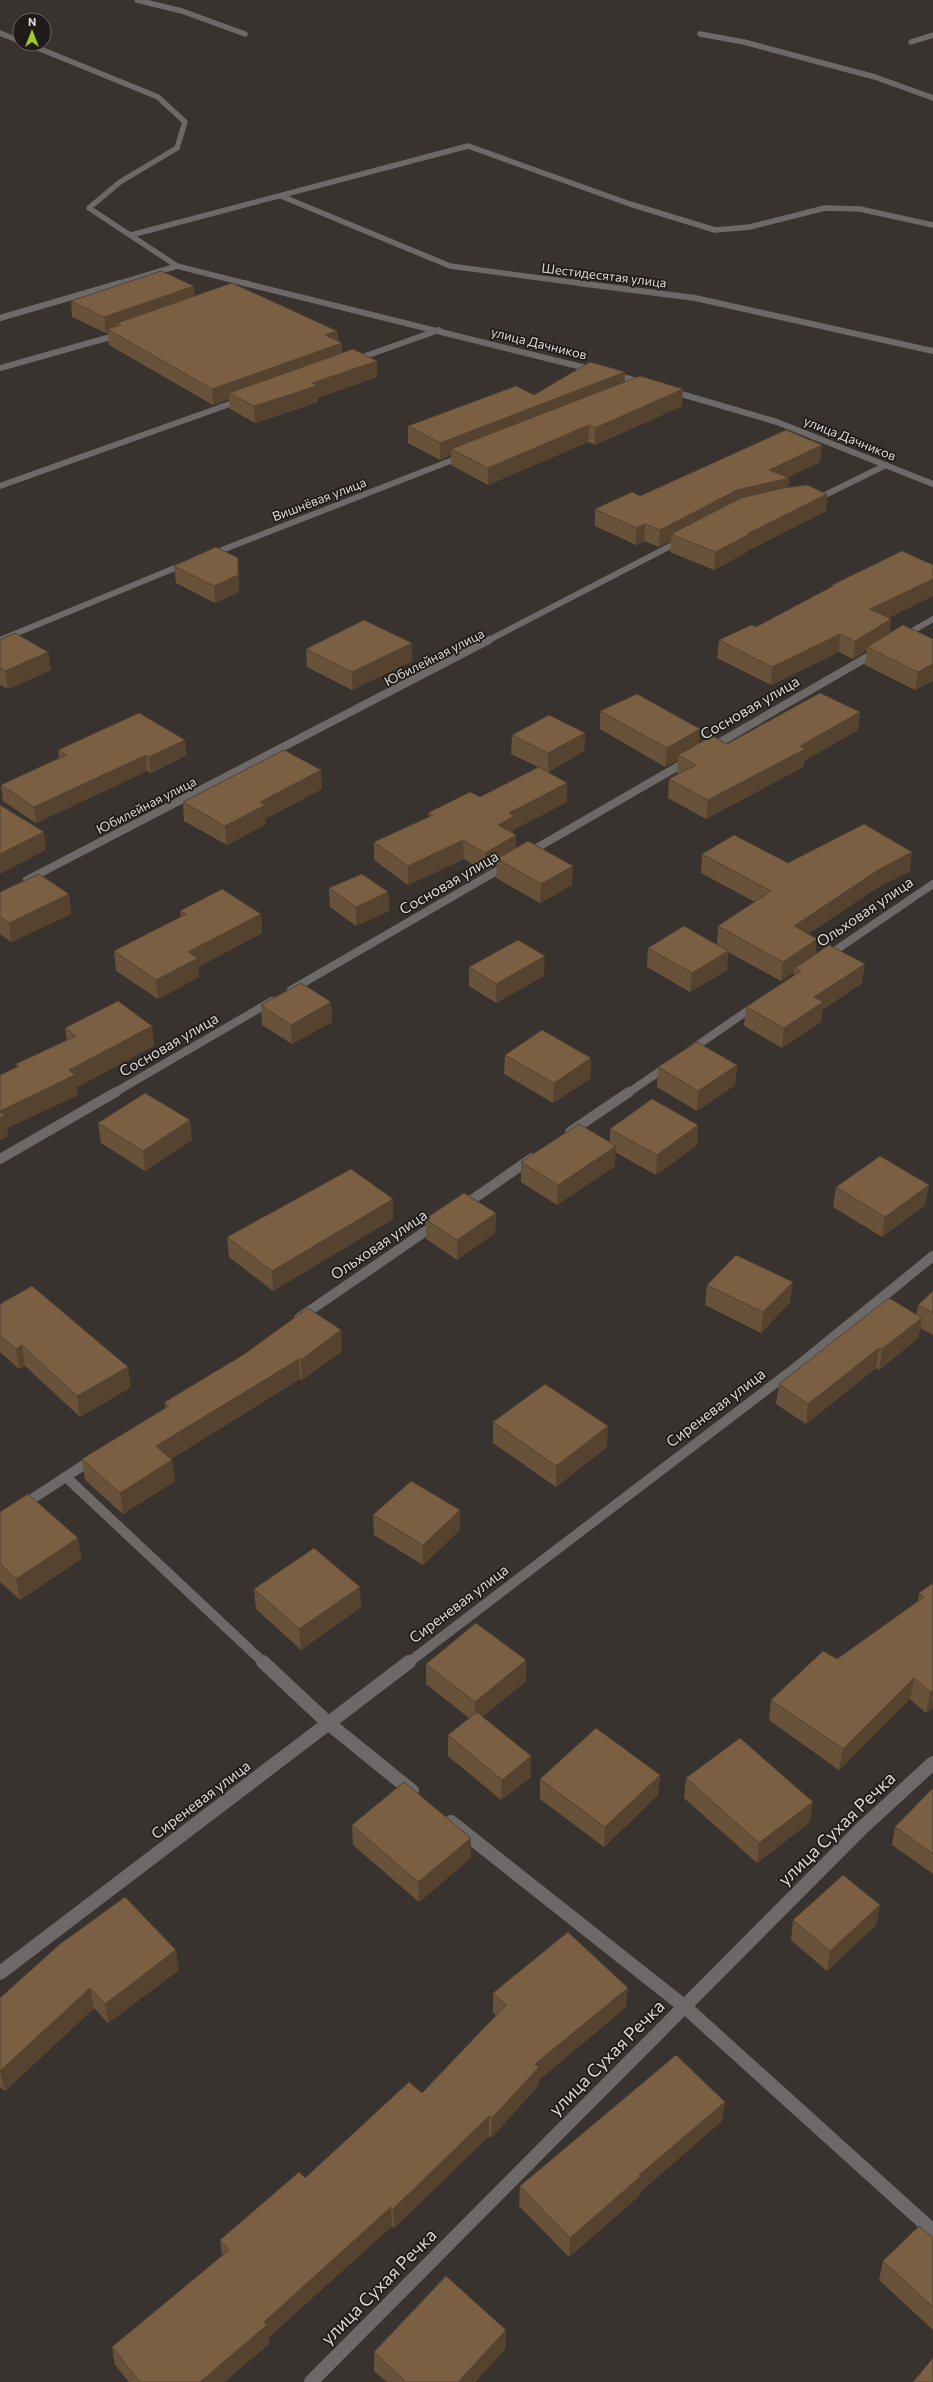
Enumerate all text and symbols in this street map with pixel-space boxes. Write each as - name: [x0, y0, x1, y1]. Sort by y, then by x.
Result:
- north arrow: [12, 12, 52, 52]
- text: N: [28, 15, 36, 28]
- street label: Шестидесятая улица: [541, 259, 667, 291]
- street label: улица Дачников: [489, 323, 589, 363]
- street label: улица Дачников: [802, 412, 899, 464]
- street label: Вишнёвая улица: [270, 474, 368, 524]
- street label: Юбилейная улица: [381, 625, 487, 689]
- street label: Сосновая улица: [697, 671, 802, 743]
- street label: Юбилейная улица: [93, 773, 199, 837]
- street label: Сосновая улица: [396, 846, 501, 918]
- street label: Ольховая улица: [813, 872, 916, 950]
- street label: Сосновая улица: [116, 1008, 221, 1080]
- street label: Ольховая улица: [327, 1205, 430, 1283]
- street label: Сиреневая улица: [662, 1364, 769, 1450]
- street label: Сиреневая улица: [405, 1560, 512, 1646]
- street label: Сиреневая улица: [147, 1756, 254, 1842]
- street label: улица Сухая Речка: [773, 1767, 900, 1890]
- street label: улица Сухая Речка: [544, 1995, 669, 2120]
- street label: улица Сухая Речка: [316, 2224, 441, 2349]

